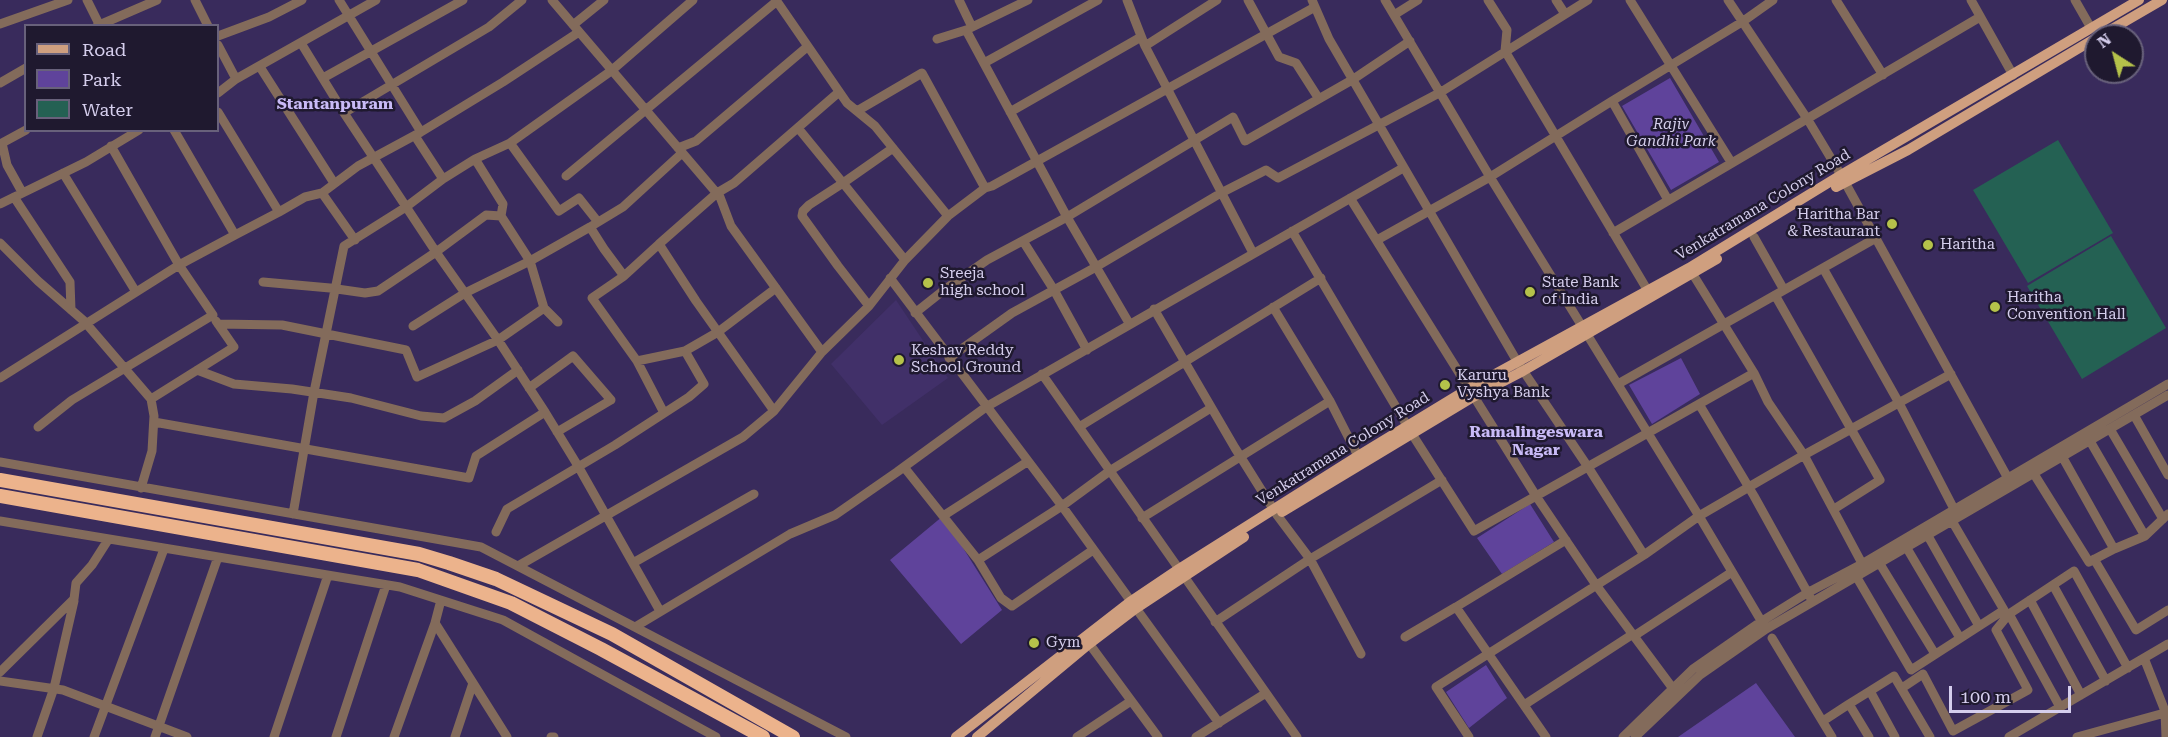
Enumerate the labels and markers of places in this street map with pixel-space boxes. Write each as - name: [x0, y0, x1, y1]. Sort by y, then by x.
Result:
- place label: Haritha Bar & Restaurant: [1787, 206, 1880, 241]
- marker: Haritha Bar & Restaurant: [1885, 217, 1899, 231]
- place label: Haritha: [1940, 236, 1995, 254]
- marker: Haritha: [1921, 238, 1935, 252]
- place label: Sreeja high school: [940, 265, 1025, 300]
- place label: State Bank of India: [1542, 274, 1619, 309]
- marker: Sreeja high school: [921, 276, 935, 290]
- marker: State Bank of India: [1523, 285, 1537, 299]
- place label: Haritha Convention Hall: [2007, 289, 2126, 324]
- marker: Haritha Convention Hall: [1988, 300, 2002, 314]
- place label: Keshav Reddy School Ground: [911, 342, 1021, 377]
- marker: Keshav Reddy School Ground: [892, 353, 906, 367]
- place label: Karuru Vyshya Bank: [1457, 367, 1550, 402]
- marker: Karuru Vyshya Bank: [1438, 378, 1452, 392]
- place label: Gym: [1046, 634, 1080, 652]
- marker: Gym: [1027, 636, 1041, 650]

